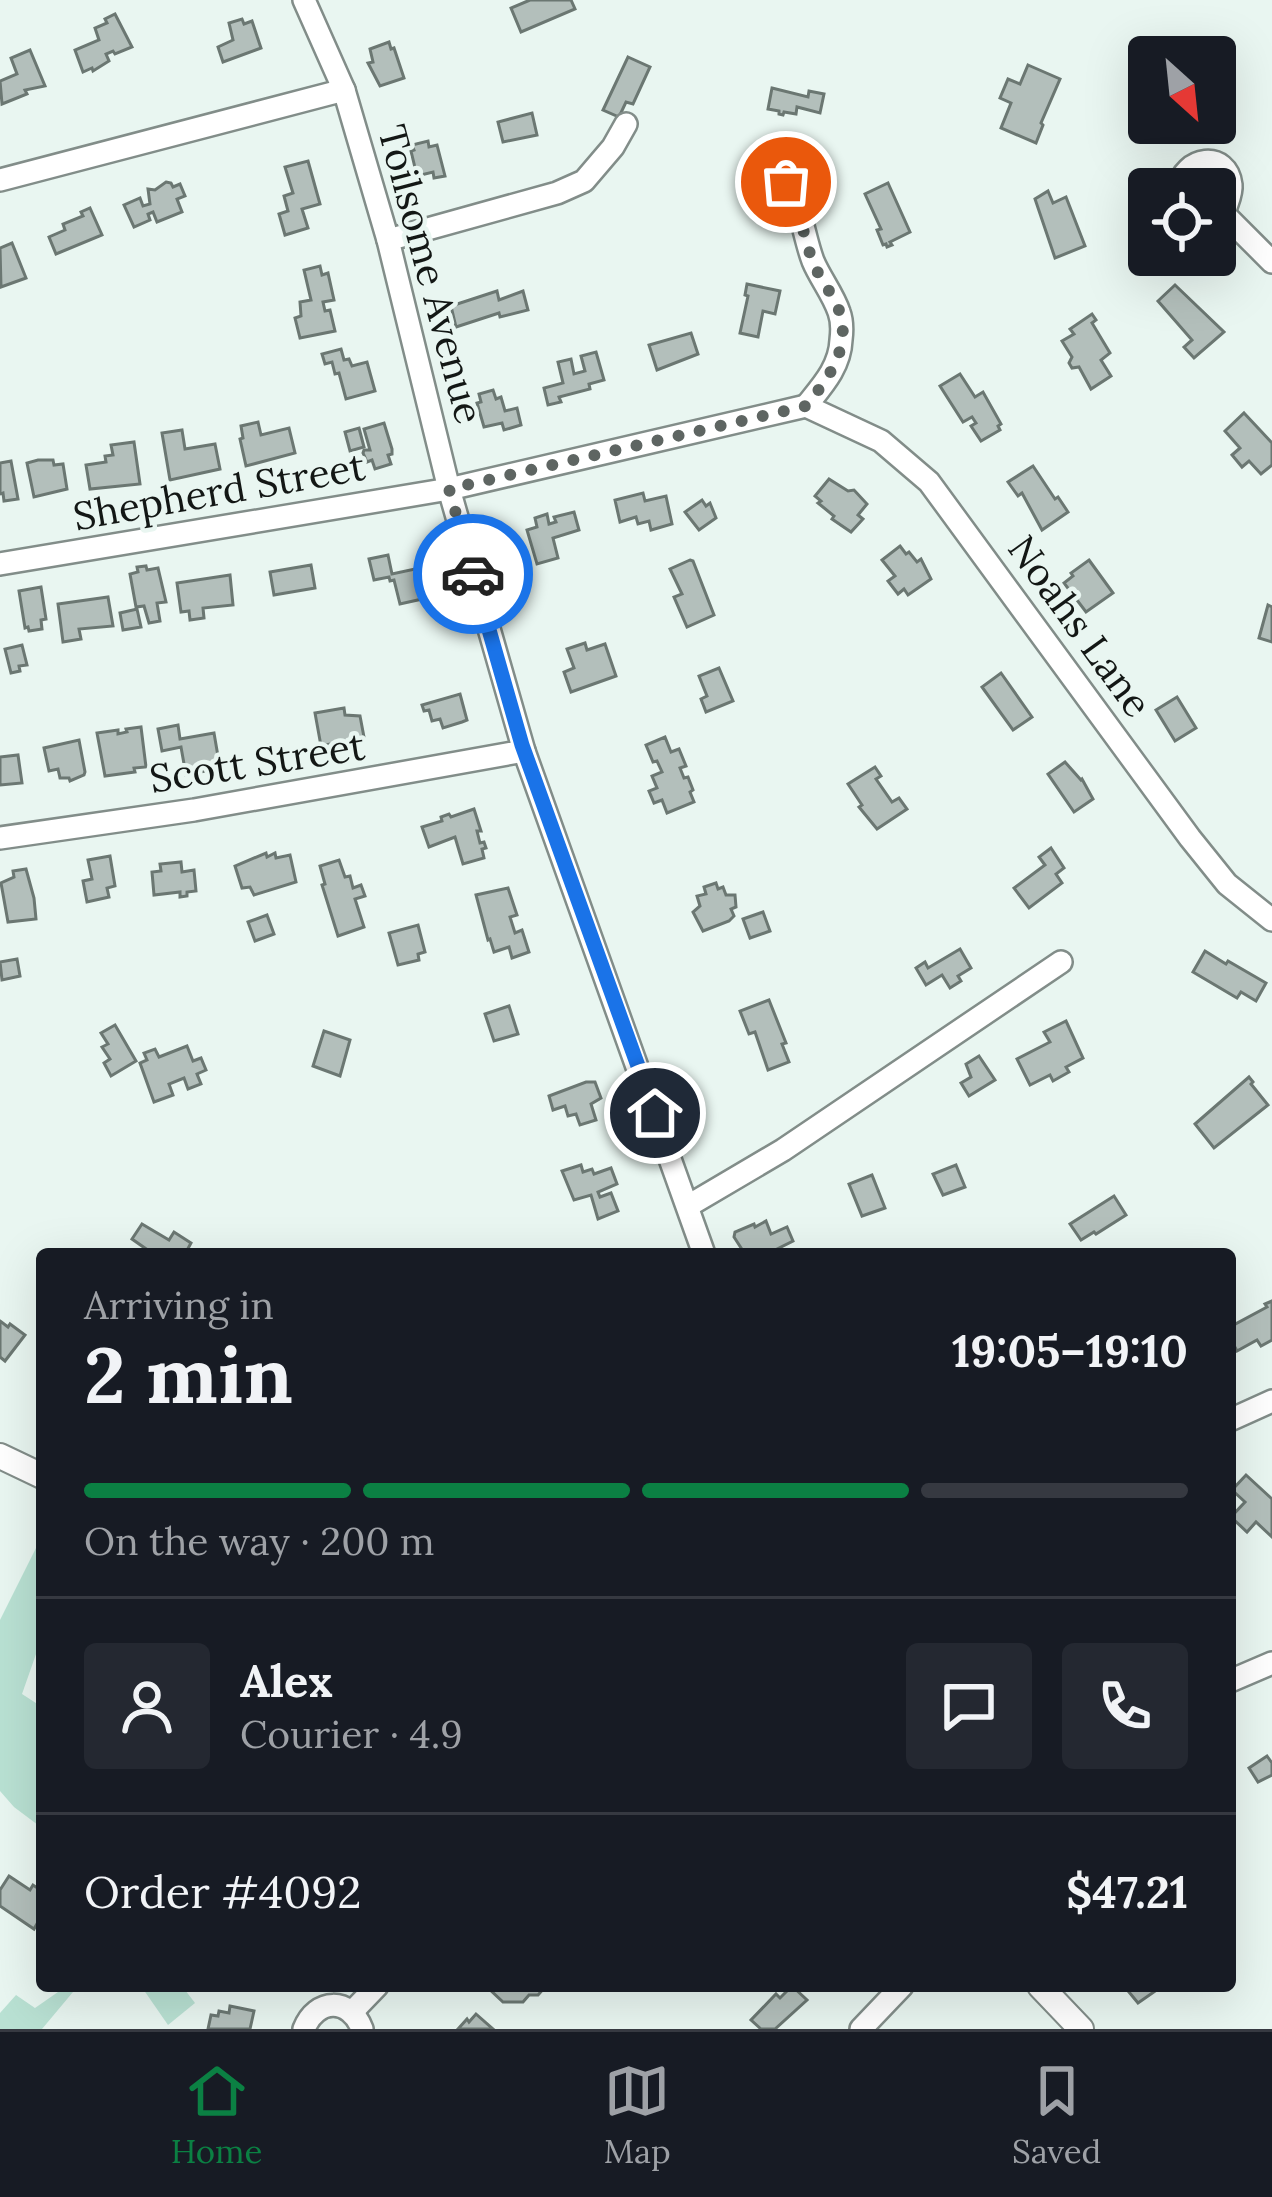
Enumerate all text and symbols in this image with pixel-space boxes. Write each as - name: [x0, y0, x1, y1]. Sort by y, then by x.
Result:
- north arrow: [1128, 36, 1236, 144]
- map controls: [1128, 36, 1236, 276]
- street label: Toilsome Avenue: [367, 119, 495, 429]
- pin: [735, 131, 837, 233]
- icon: bag: [753, 149, 819, 215]
- button: locate: [1128, 168, 1236, 276]
- street label: Shepherd Street: [69, 441, 369, 541]
- courier: [413, 514, 533, 634]
- street label: Noahs Lane: [997, 525, 1163, 727]
- icon: car: [440, 541, 506, 607]
- street label: Scott Street: [146, 720, 368, 804]
- pin: [604, 1062, 706, 1164]
- icon: home: [622, 1080, 688, 1146]
- text: Arriving in: [84, 1280, 274, 1330]
- text: 19:05–19:10: [952, 1322, 1188, 1379]
- text: 2 min: [84, 1325, 293, 1424]
- text: On the way · 200 m: [84, 1516, 435, 1566]
- button: person: [84, 1643, 210, 1769]
- button: chat: [906, 1643, 1032, 1769]
- button: phone: [1062, 1643, 1188, 1769]
- text: Alex: [240, 1652, 333, 1709]
- text: Courier · 4.9: [240, 1709, 463, 1759]
- text: Order #4092: [84, 1863, 361, 1920]
- text: $47.21: [1066, 1863, 1188, 1920]
- tab: Home: [171, 2058, 262, 2172]
- tab: Map: [604, 2058, 671, 2172]
- tab: Saved: [1012, 2058, 1101, 2172]

